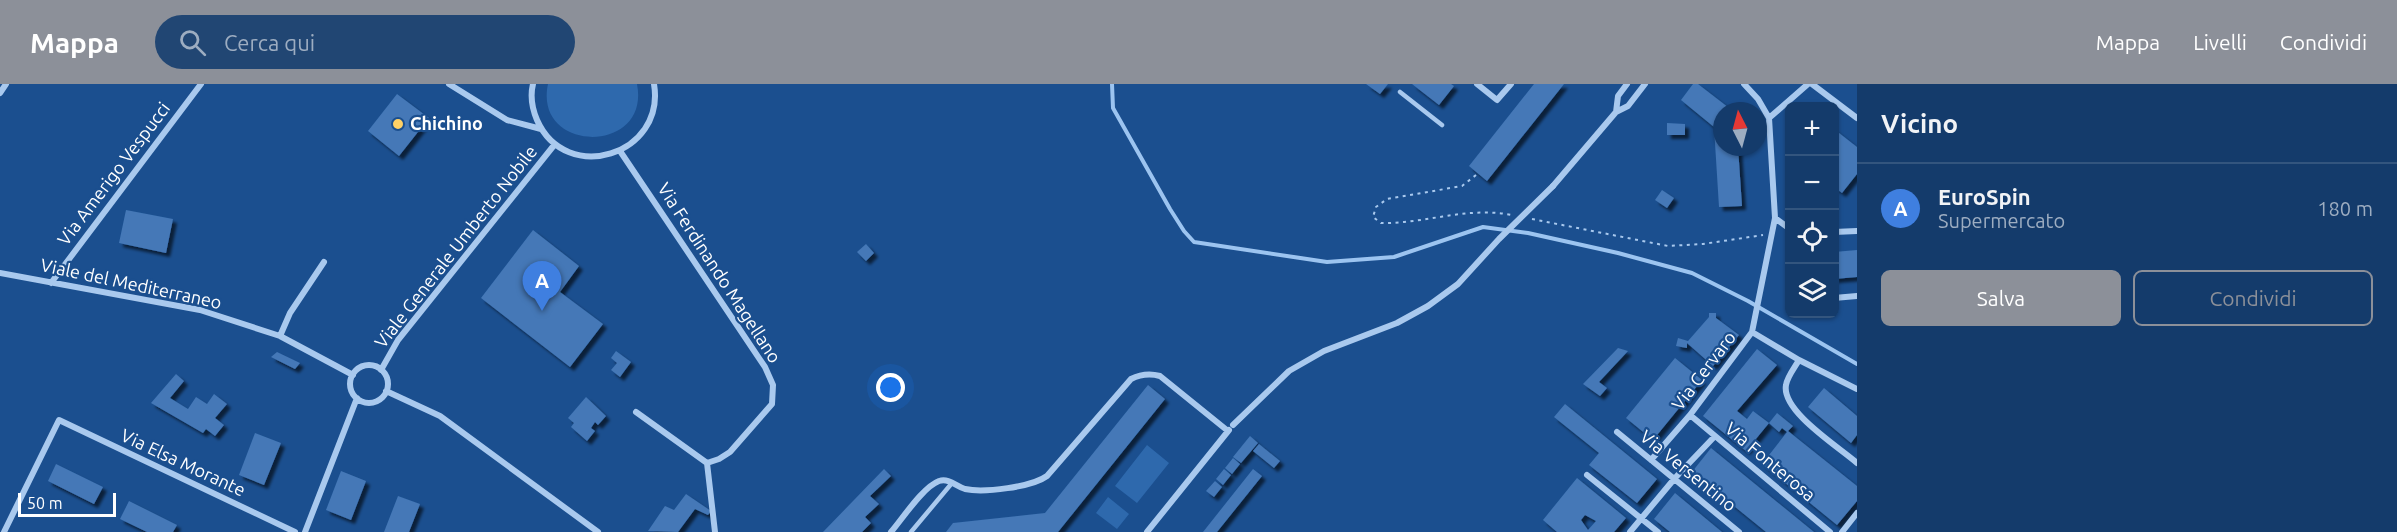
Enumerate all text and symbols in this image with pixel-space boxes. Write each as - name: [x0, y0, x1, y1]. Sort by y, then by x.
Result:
- search box: [155, 15, 575, 69]
- icon: search: [176, 26, 209, 59]
- text: Mappa: [30, 27, 119, 58]
- text: Cerca qui: [224, 30, 315, 55]
- text: Mappa: [2096, 30, 2160, 54]
- text: Livelli: [2193, 30, 2247, 54]
- text: Condividi: [2280, 30, 2367, 54]
- street label: Via Amerigo Vespucci: [53, 98, 173, 249]
- north arrow: [1713, 102, 1767, 156]
- map controls: [1785, 102, 1839, 318]
- button: +: [1785, 102, 1839, 156]
- text: Vicino: [1881, 109, 1958, 138]
- place label: Chichino: [410, 113, 483, 133]
- marker: Chichino: [391, 117, 405, 131]
- street label: Viale Generale Umberto Nobile: [370, 141, 540, 351]
- button: −: [1785, 156, 1839, 210]
- street label: Via Ferdinando Magellano: [654, 179, 786, 366]
- text: EuroSpin: [1938, 184, 2031, 209]
- text: A: [1893, 197, 1908, 220]
- text: 180 m: [2317, 197, 2373, 220]
- text: Supermercato: [1938, 209, 2065, 232]
- button: locate: [1785, 210, 1839, 264]
- street label: Viale del Mediterraneo: [39, 254, 224, 312]
- pin: A: [522, 262, 562, 311]
- button: layers: [1785, 264, 1839, 318]
- button: Salva: [1881, 270, 2121, 326]
- button: Condividi: [2133, 270, 2373, 326]
- street label: Via Cervaro: [1667, 327, 1739, 414]
- your location: [876, 373, 905, 402]
- street label: Via Fonterosa: [1722, 418, 1820, 505]
- street label: Via Elsa Morante: [118, 424, 249, 500]
- street label: Via Versentino: [1637, 425, 1741, 515]
- scale bar: [18, 490, 116, 518]
- text: 50 m: [27, 494, 63, 512]

